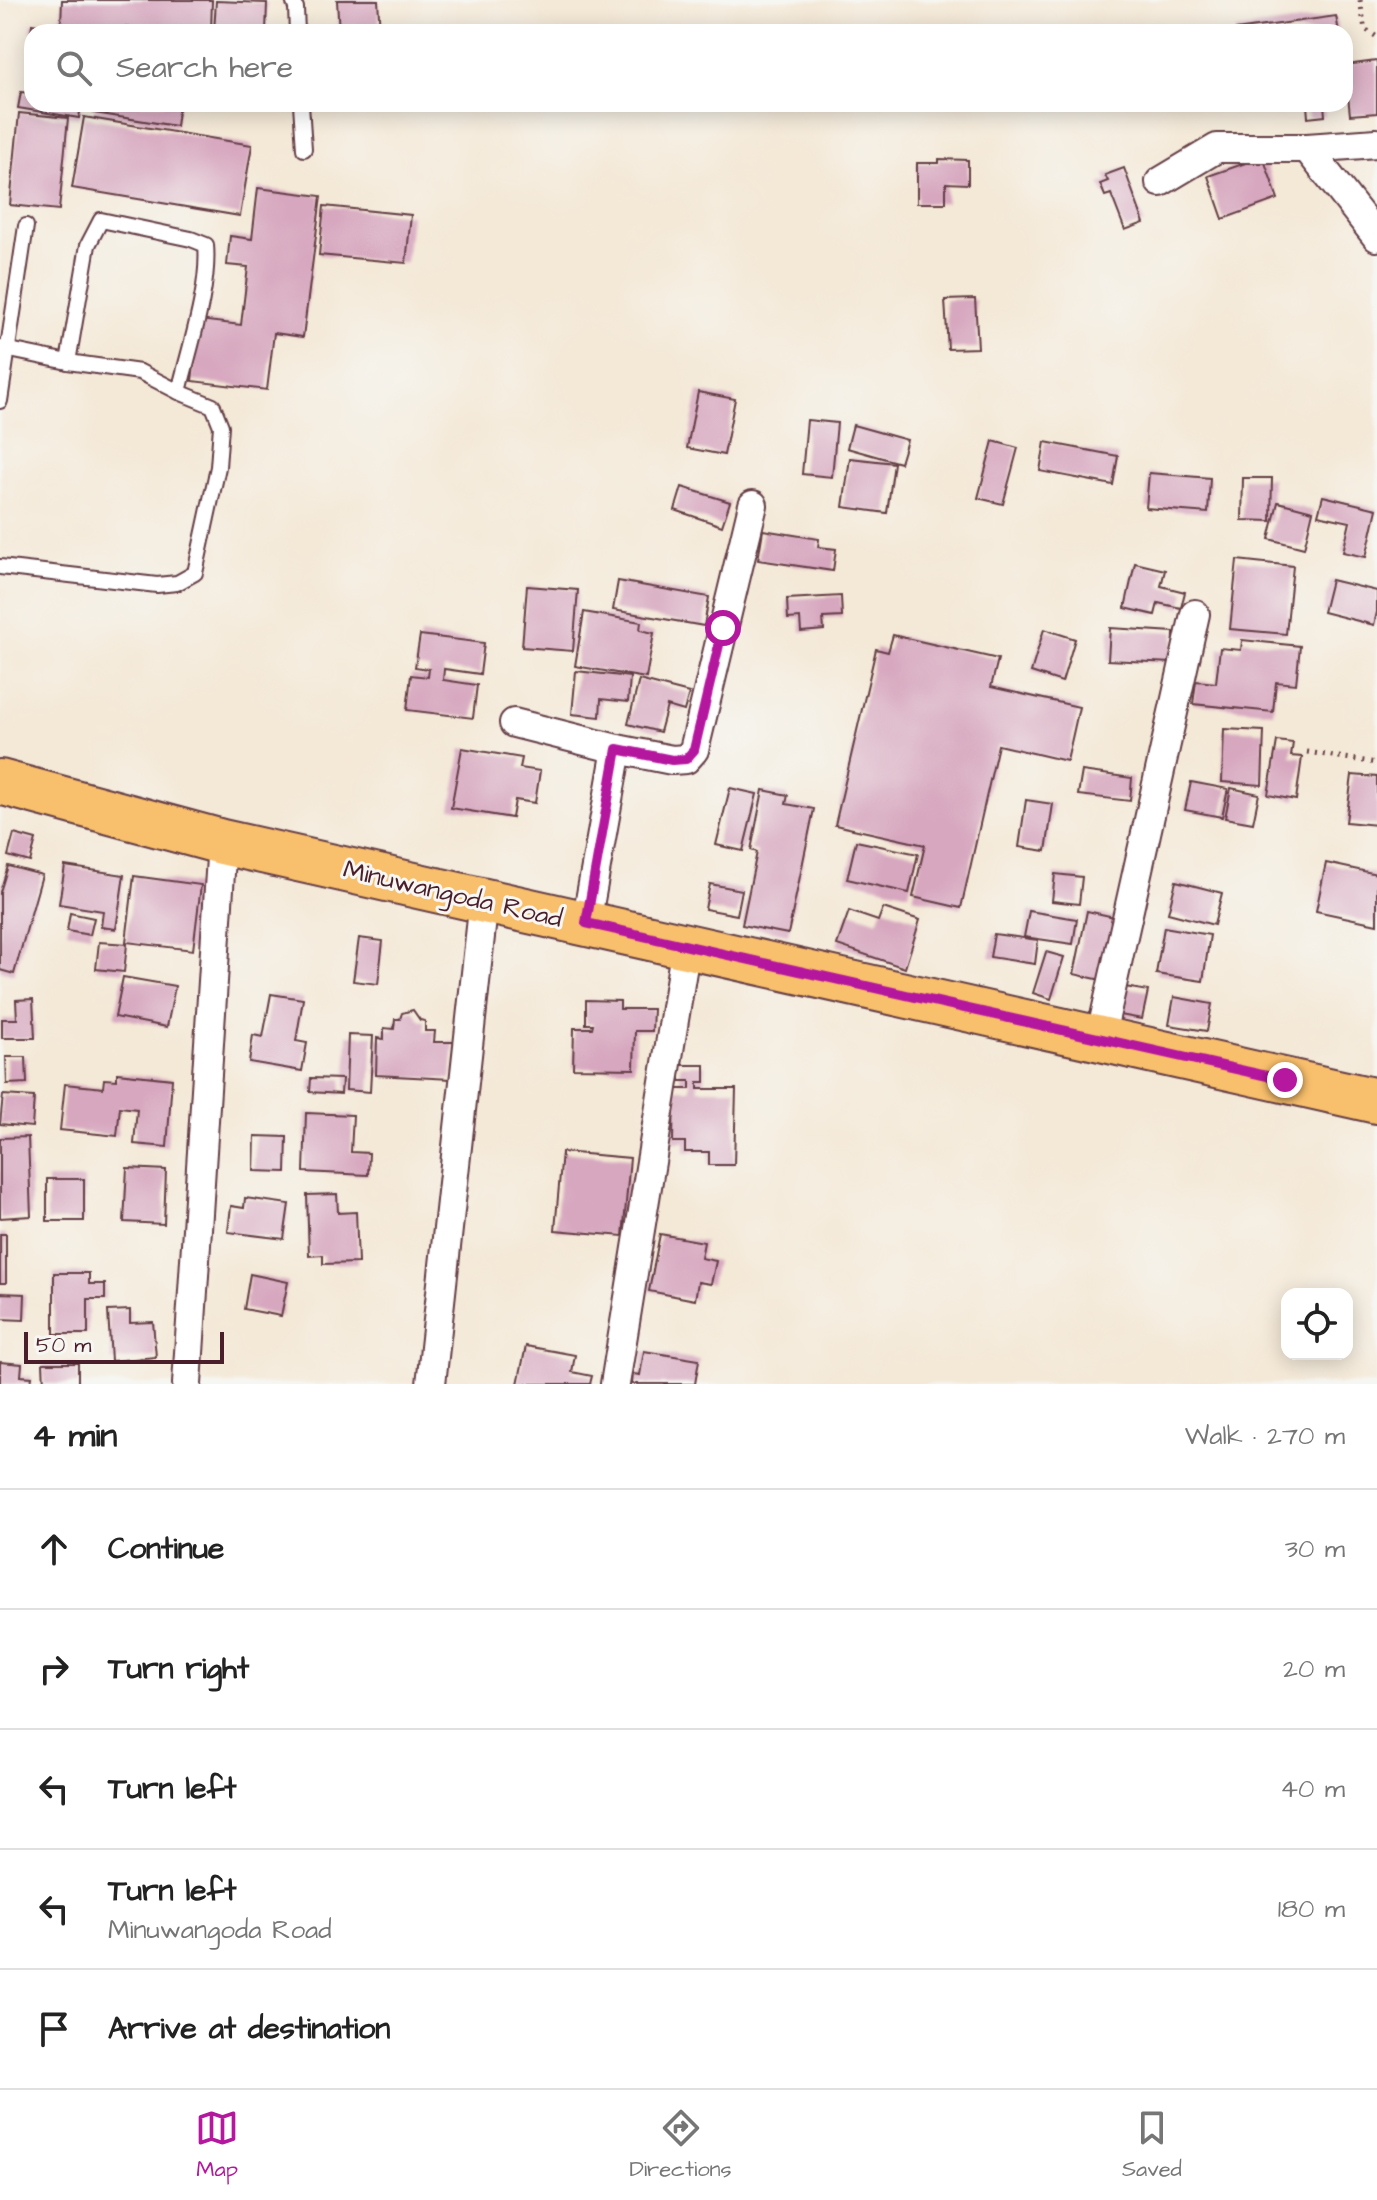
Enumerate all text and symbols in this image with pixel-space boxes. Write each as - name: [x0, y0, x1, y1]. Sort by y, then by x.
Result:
- search box: [24, 24, 1353, 112]
- icon: search: [52, 46, 96, 90]
- text: Search here: [116, 47, 293, 89]
- route start: [705, 610, 741, 646]
- street label: Minuwangoda Road: [339, 851, 566, 939]
- route end: [1267, 1062, 1303, 1098]
- map controls: [1281, 1288, 1353, 1360]
- button: locate: [1281, 1288, 1353, 1360]
- scale bar: [24, 1328, 224, 1364]
- text: 50 m: [36, 1330, 91, 1361]
- text: 4 min: [32, 1412, 117, 1460]
- text: Walk · 270 m: [1185, 1418, 1345, 1454]
- icon: ahead: [32, 1527, 76, 1571]
- text: Continue: [108, 1528, 224, 1570]
- text: 30 m: [1285, 1531, 1345, 1567]
- icon: right: [32, 1647, 76, 1691]
- text: Turn right: [108, 1648, 249, 1690]
- text: 20 m: [1283, 1651, 1345, 1687]
- icon: left: [32, 1767, 76, 1811]
- text: Turn left: [108, 1768, 236, 1810]
- text: 40 m: [1280, 1771, 1345, 1807]
- text: Turn left: [108, 1870, 236, 1912]
- icon: left: [32, 1887, 76, 1931]
- text: 180 m: [1278, 1891, 1345, 1927]
- text: Minuwangoda Road: [108, 1912, 332, 1948]
- icon: arrive: [32, 2007, 76, 2051]
- text: Arrive at destination: [108, 2008, 390, 2050]
- tab: Map: [195, 2106, 239, 2185]
- tab: Directions: [629, 2106, 732, 2185]
- tab: Saved: [1122, 2106, 1182, 2185]

